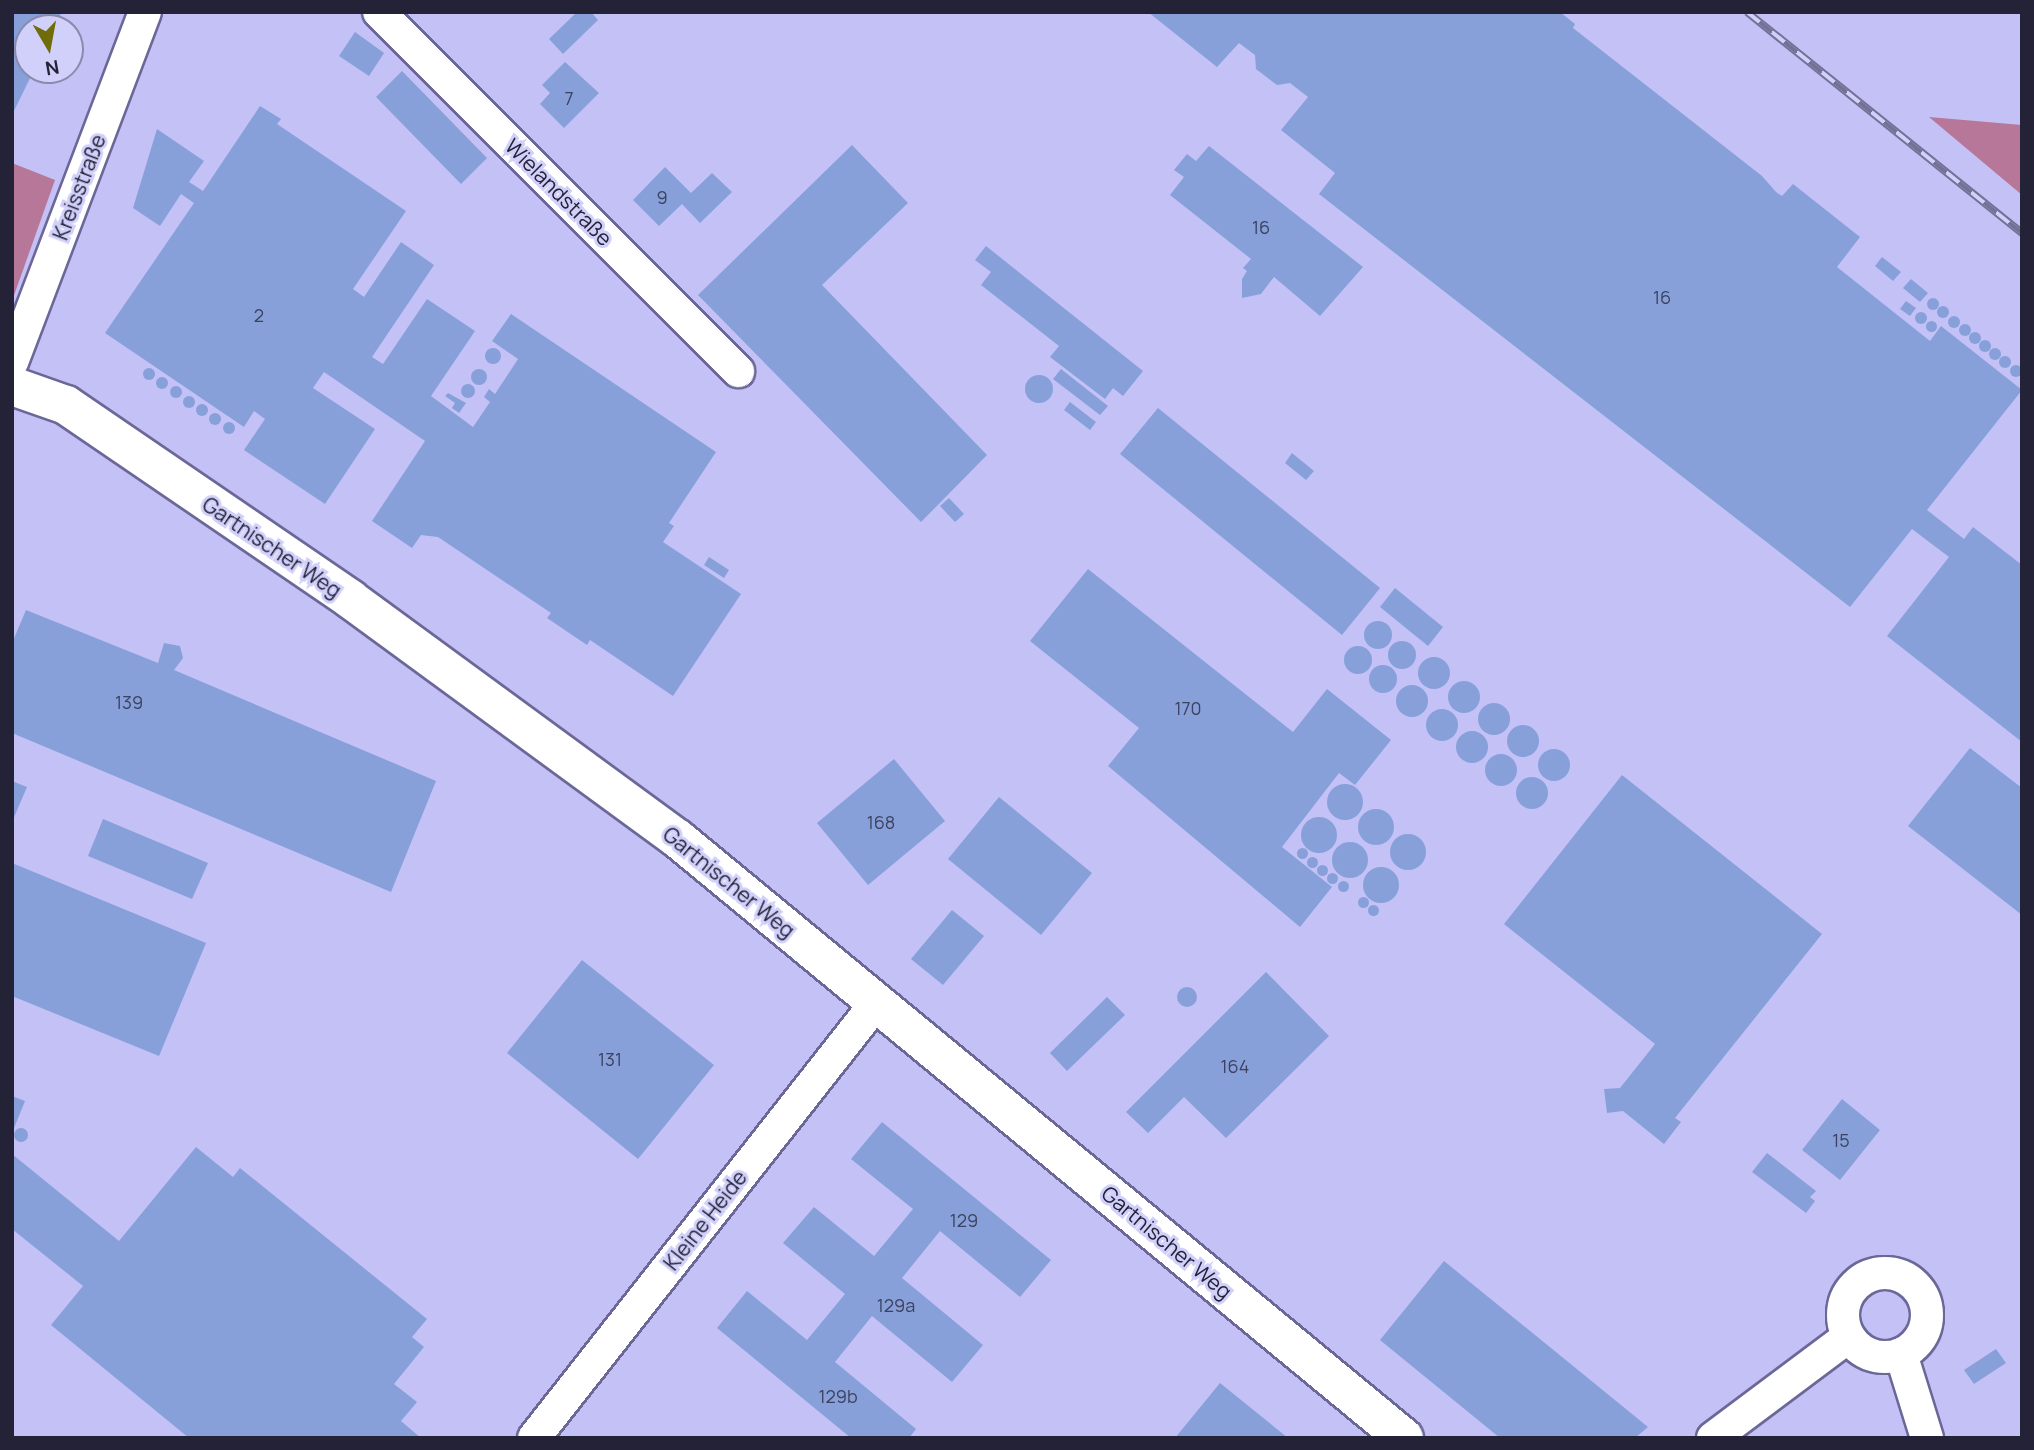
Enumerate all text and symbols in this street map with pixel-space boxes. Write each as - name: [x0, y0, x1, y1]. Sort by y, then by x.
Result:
- north arrow: [14, 14, 84, 84]
- text: N: [43, 54, 61, 82]
- house number: 7: [564, 87, 574, 109]
- street label: Kreisstraße: [47, 131, 111, 243]
- street label: Wielandstraße: [500, 133, 618, 251]
- house number: 9: [656, 186, 668, 208]
- house number: 16: [1252, 216, 1270, 238]
- house number: 16: [1653, 286, 1671, 308]
- house number: 2: [254, 304, 264, 326]
- street label: Gartnischer Weg: [198, 491, 346, 603]
- house number: 139: [115, 691, 143, 713]
- house number: 170: [1174, 697, 1202, 719]
- house number: 168: [867, 811, 895, 833]
- street label: Gartnischer Weg: [658, 821, 800, 943]
- house number: 131: [598, 1048, 622, 1070]
- house number: 164: [1221, 1055, 1249, 1077]
- house number: 15: [1832, 1129, 1850, 1151]
- street label: Kleine Heide: [658, 1165, 752, 1275]
- street label: Gartnischer Weg: [1097, 1180, 1237, 1304]
- house number: 129: [950, 1209, 978, 1231]
- house number: 129a: [877, 1294, 915, 1316]
- house number: 129b: [818, 1385, 858, 1407]

